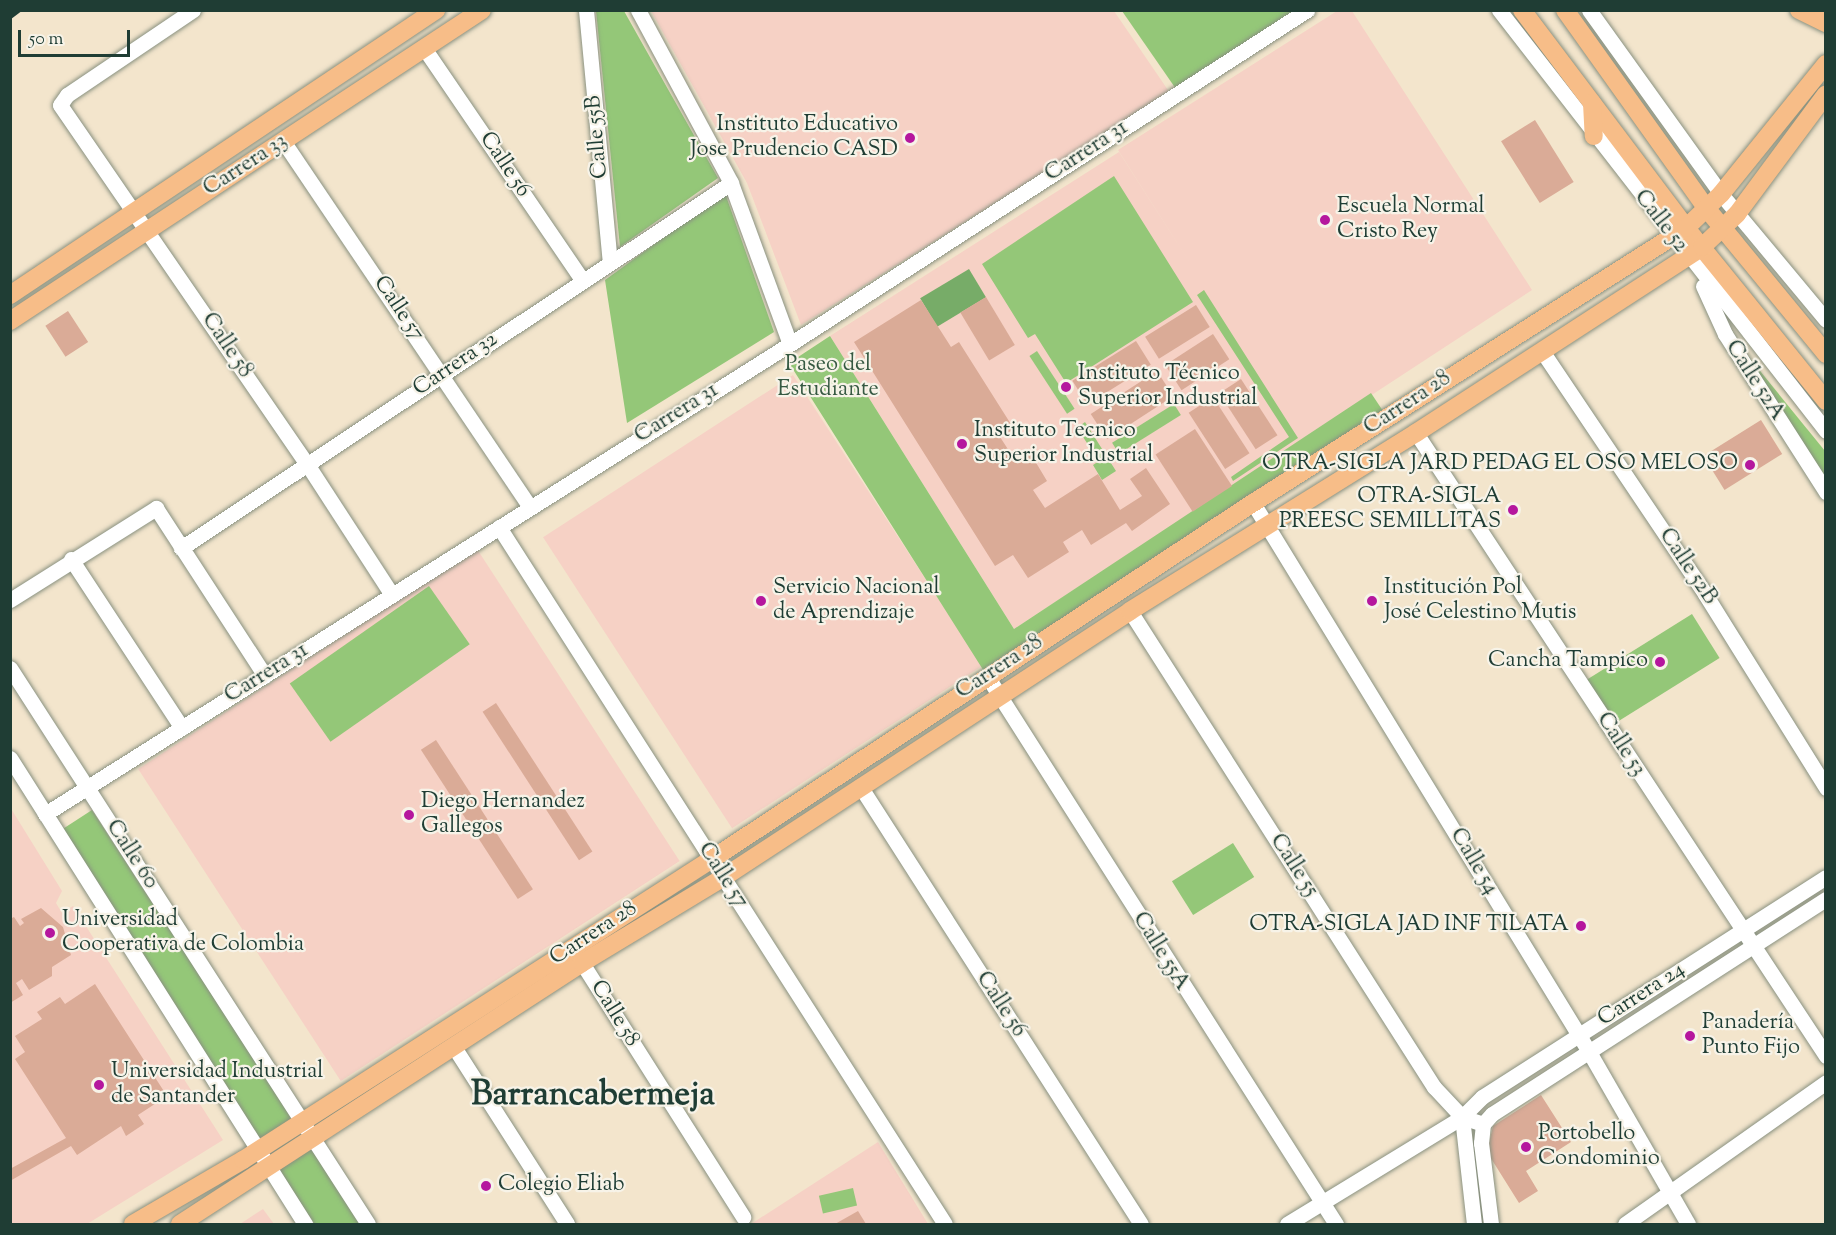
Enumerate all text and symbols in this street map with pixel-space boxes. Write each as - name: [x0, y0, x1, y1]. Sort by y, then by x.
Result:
- scale bar: [21, 18, 134, 56]
- text: 50 m: [29, 27, 63, 53]
- street label: Calle 55B: [581, 94, 615, 180]
- place label: Instituto Educativo Jose Prudencio CASD: [690, 112, 898, 164]
- street label: Carrera 31: [1041, 115, 1133, 189]
- street label: Calle 56: [473, 127, 535, 203]
- street label: Carrera 33: [199, 129, 293, 203]
- marker: Instituto Educativo Jose Prudencio CASD: [903, 131, 917, 145]
- street label: Calle 52: [1627, 185, 1693, 259]
- place label: Escuela Normal Cristo Rey: [1337, 194, 1485, 246]
- marker: Escuela Normal Cristo Rey: [1318, 213, 1332, 227]
- street label: Calle 57: [367, 271, 429, 347]
- street label: Calle 58: [195, 308, 257, 384]
- street label: Carrera 32: [409, 327, 503, 403]
- street label: Calle 52A: [1718, 336, 1790, 426]
- park label: Paseo del Estudiante: [777, 352, 879, 404]
- place label: Instituto Técnico Superior Industrial: [1078, 361, 1257, 412]
- street label: Carrera 28: [1360, 366, 1456, 442]
- street label: Carrera 31: [630, 378, 724, 450]
- marker: Instituto Técnico Superior Industrial: [1059, 380, 1073, 394]
- place label: Instituto Tecnico Superior Industrial: [974, 418, 1153, 470]
- marker: Instituto Tecnico Superior Industrial: [955, 437, 969, 451]
- place label: OTRA-SIGLA JARD PEDAG EL OSO MELOSO: [1262, 452, 1738, 478]
- marker: OTRA-SIGLA JARD PEDAG EL OSO MELOSO: [1743, 458, 1757, 472]
- place label: OTRA-SIGLA PREESC SEMILLITAS: [1279, 484, 1501, 536]
- marker: OTRA-SIGLA PREESC SEMILLITAS: [1506, 503, 1520, 517]
- street label: Calle 52B: [1652, 524, 1722, 610]
- place label: Servicio Nacional de Aprendizaje: [773, 575, 940, 626]
- place label: Institución Pol José Celestino Mutis: [1384, 575, 1576, 626]
- marker: Servicio Nacional de Aprendizaje: [754, 594, 768, 608]
- marker: Institución Pol José Celestino Mutis: [1365, 594, 1379, 608]
- street label: Carrera 28: [952, 630, 1048, 706]
- street label: Carrera 31: [220, 638, 314, 710]
- place label: Cancha Tampico: [1488, 649, 1648, 675]
- marker: Cancha Tampico: [1653, 655, 1667, 669]
- street label: Calle 53: [1590, 708, 1650, 782]
- place label: Diego Hernandez Gallegos: [421, 789, 585, 840]
- marker: Diego Hernandez Gallegos: [402, 808, 416, 822]
- street label: Calle 60: [99, 815, 163, 895]
- street label: Calle 54: [1443, 824, 1503, 900]
- street label: Calle 55: [1263, 830, 1323, 902]
- street label: Calle 57: [691, 838, 753, 914]
- street label: Carrera 28: [546, 896, 642, 972]
- place label: Universidad Cooperativa de Colombia: [62, 907, 304, 958]
- street label: Calle 55A: [1126, 908, 1194, 996]
- place label: OTRA-SIGLA JAD INF TILATA: [1249, 913, 1569, 939]
- marker: OTRA-SIGLA JAD INF TILATA: [1574, 919, 1588, 933]
- marker: Universidad Cooperativa de Colombia: [43, 926, 57, 940]
- street label: Carrera 24: [1594, 957, 1690, 1033]
- street label: Calle 56: [969, 967, 1031, 1043]
- street label: Calle 58: [583, 976, 645, 1052]
- place label: Panadería Punto Fijo: [1702, 1010, 1800, 1062]
- marker: Panadería Punto Fijo: [1683, 1029, 1697, 1043]
- place label: Universidad Industrial de Santander: [111, 1059, 323, 1110]
- district label: Barrancabermeja: [471, 1076, 715, 1116]
- marker: Universidad Industrial de Santander: [92, 1078, 106, 1092]
- place label: Portobello Condominio: [1538, 1121, 1660, 1172]
- marker: Portobello Condominio: [1519, 1140, 1533, 1154]
- place label: Colegio Eliab: [498, 1173, 624, 1199]
- marker: Colegio Eliab: [479, 1179, 493, 1193]

